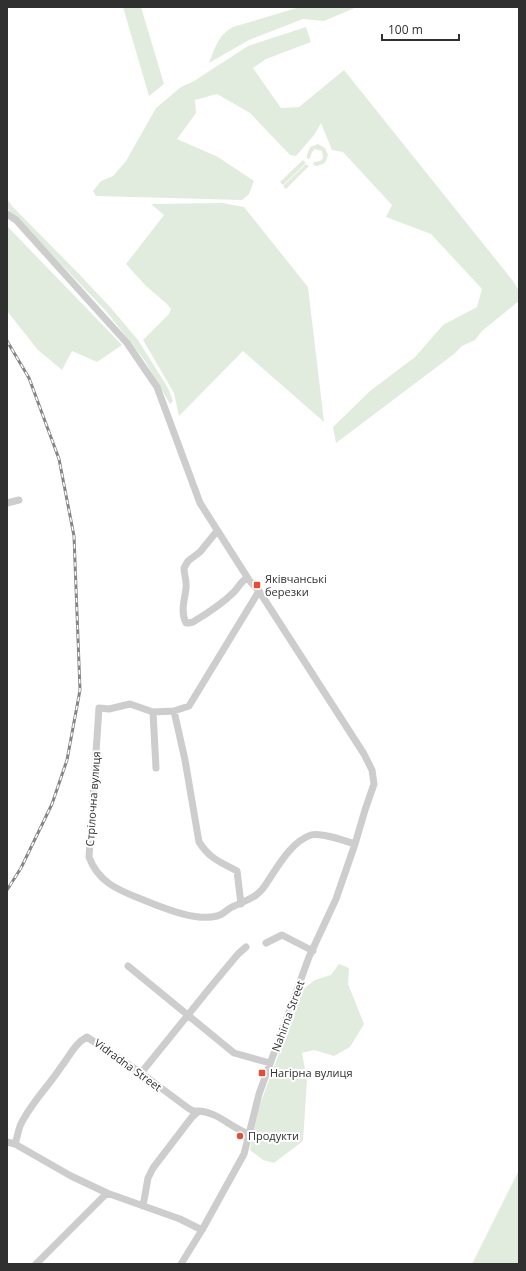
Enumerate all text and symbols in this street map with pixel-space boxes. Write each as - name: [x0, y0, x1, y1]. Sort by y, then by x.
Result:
- scale bar: [382, 16, 459, 42]
- text: 100 m: [388, 21, 423, 38]
- place label: Яківчанські березки: [265, 571, 327, 599]
- marker: Яківчанські березки: [252, 580, 262, 590]
- street label: Стрілочна вулиця: [82, 751, 103, 847]
- street label: Nahirna Street: [268, 978, 307, 1054]
- street label: Vidradna Street: [92, 1035, 165, 1094]
- place label: Нагірна вулиця: [270, 1065, 353, 1080]
- marker: Нагірна вулиця: [257, 1068, 267, 1078]
- place label: Продукти: [248, 1128, 299, 1143]
- marker: Продукти: [235, 1131, 245, 1141]

